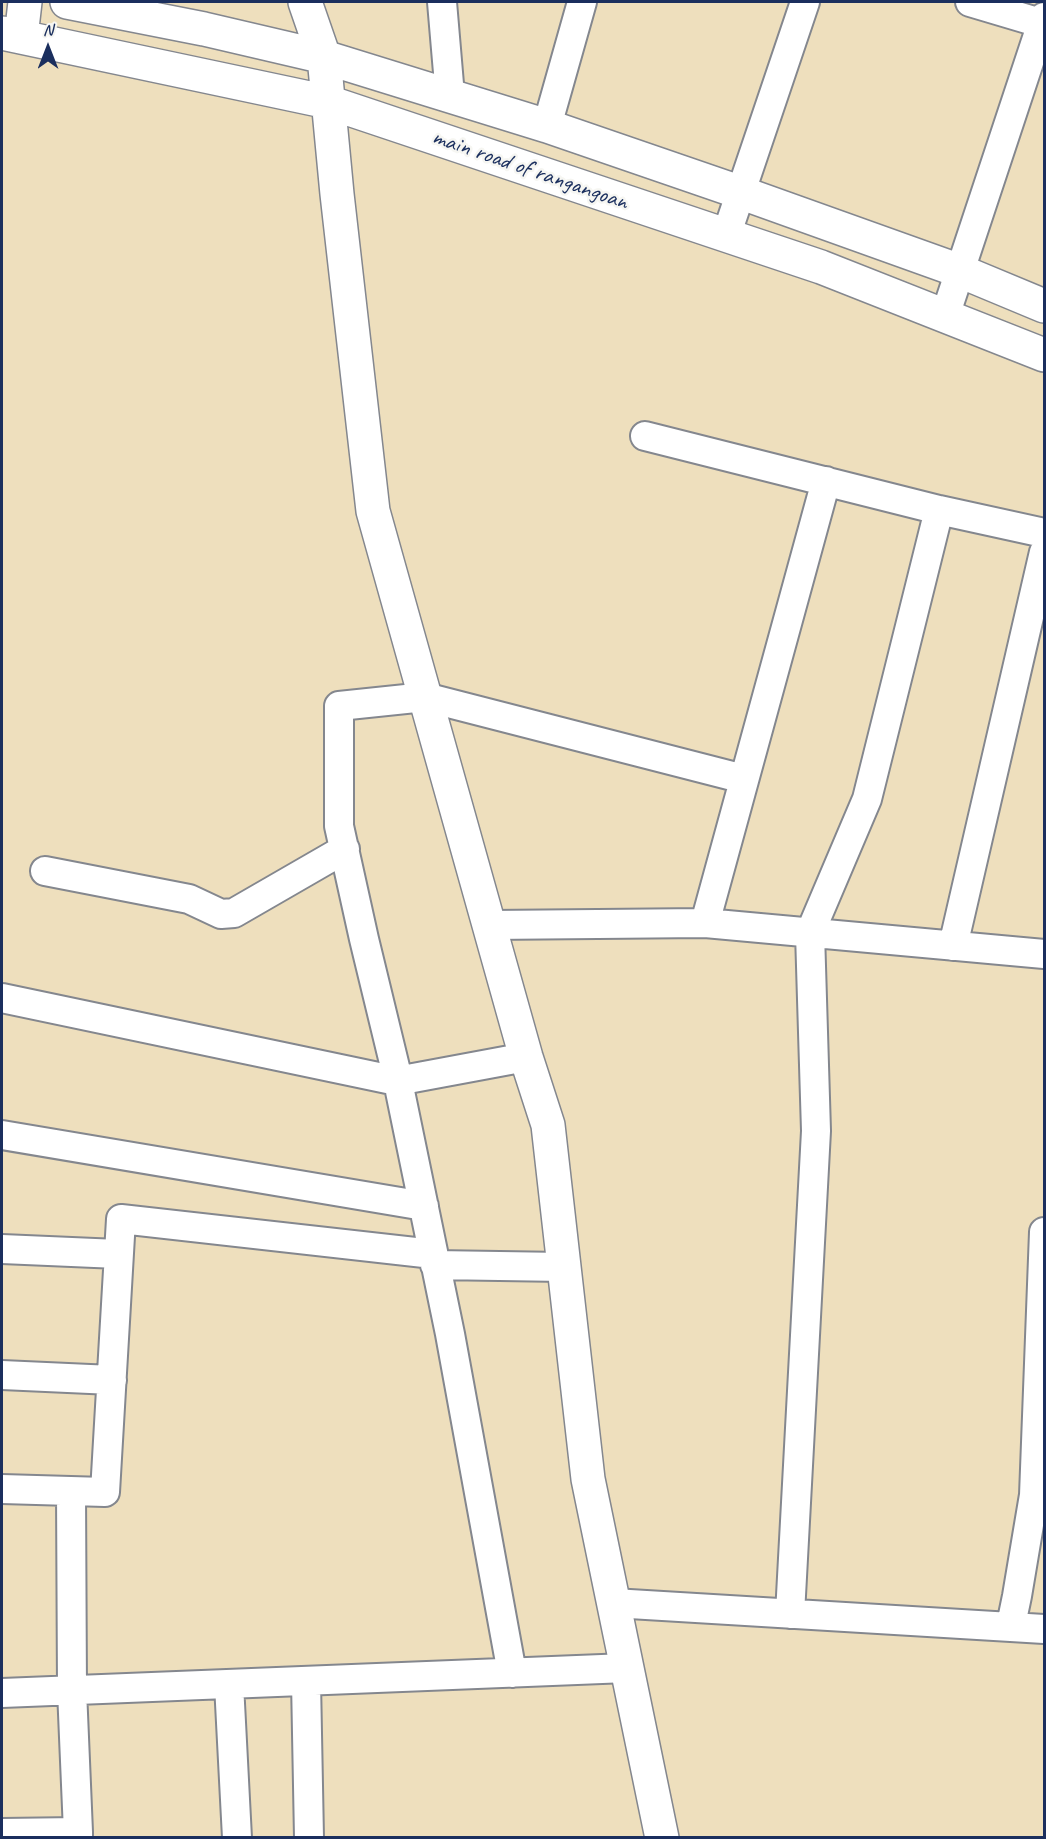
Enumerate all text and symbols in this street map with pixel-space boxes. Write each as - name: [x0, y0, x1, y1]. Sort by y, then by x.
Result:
- north arrow: [18, 18, 78, 78]
- text: N: [43, 20, 53, 40]
- street label: main road of rangangoan: [428, 123, 632, 217]

